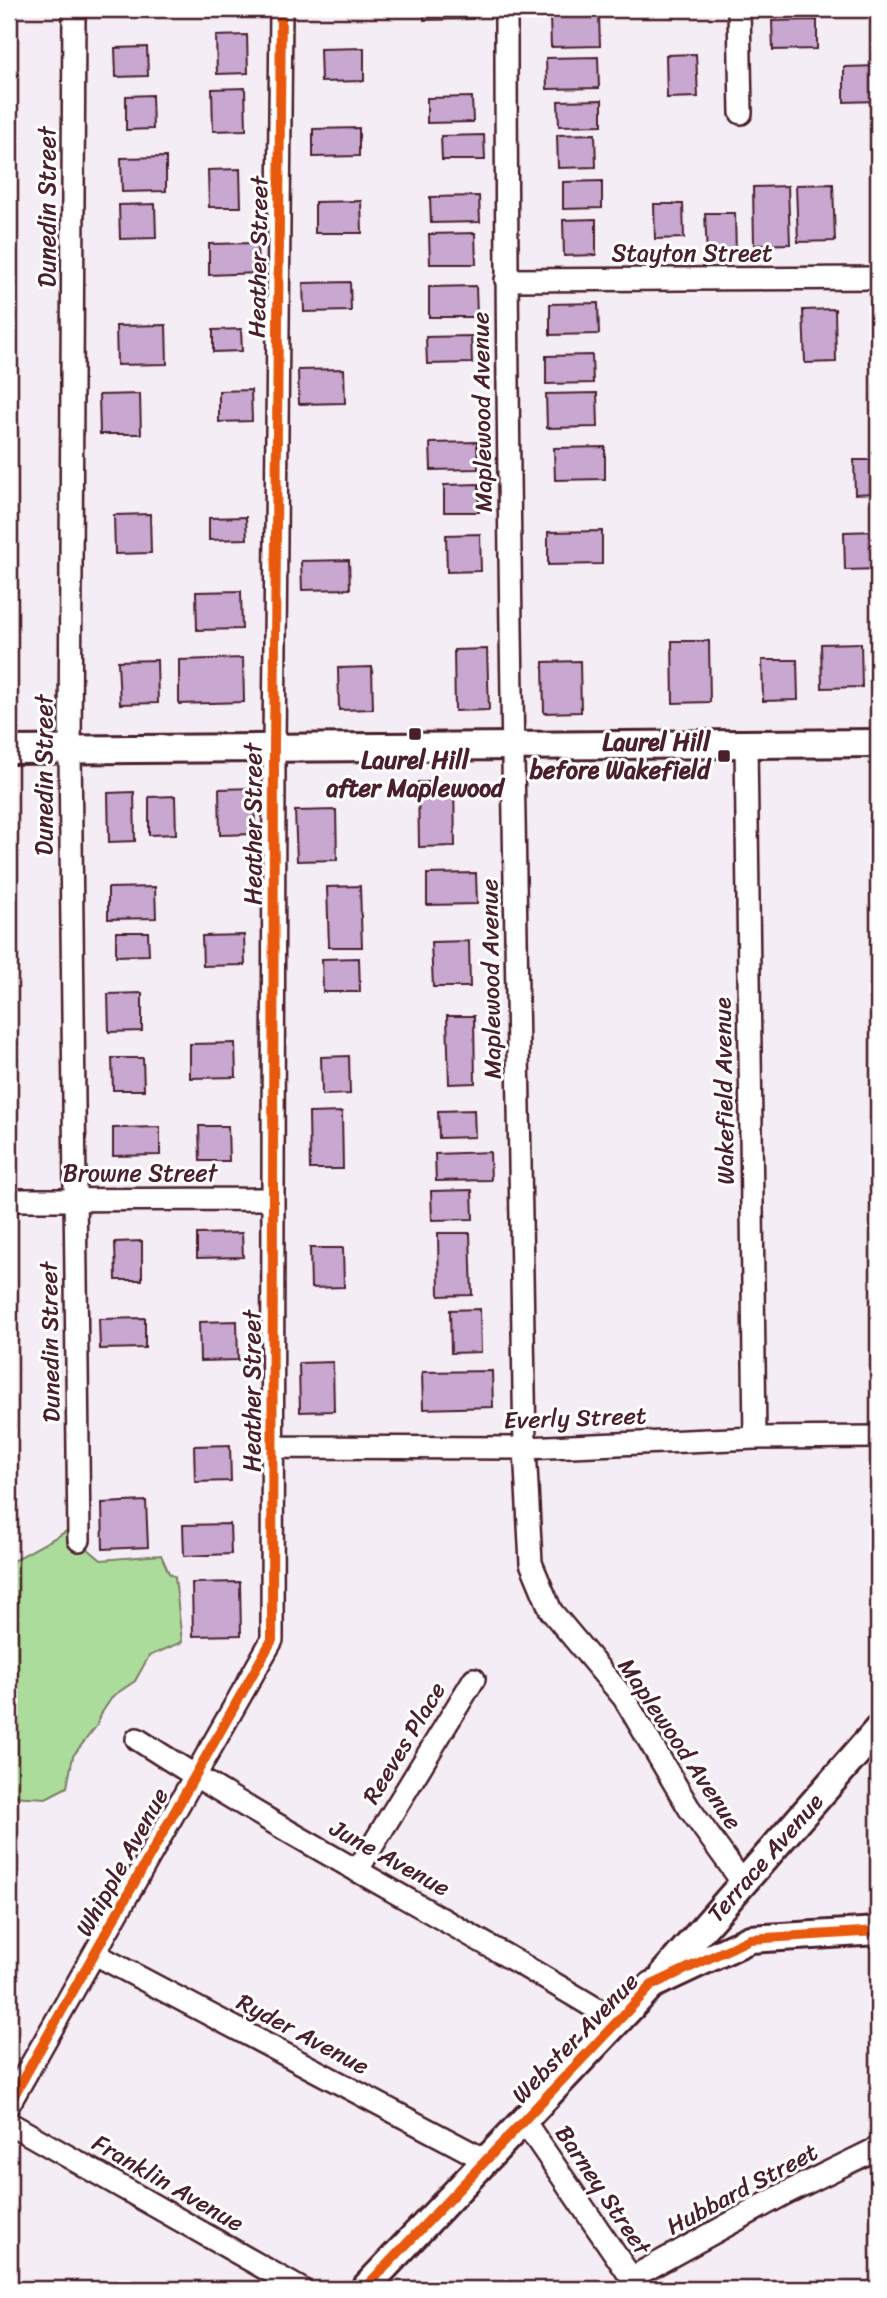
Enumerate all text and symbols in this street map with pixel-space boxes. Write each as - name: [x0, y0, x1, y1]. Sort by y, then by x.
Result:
- street label: Dunedin Street: [26, 125, 68, 287]
- street label: Heather Street: [236, 174, 280, 338]
- street label: Stayton Street: [612, 232, 772, 274]
- street label: Maplewood Avenue: [459, 311, 505, 513]
- street label: Dunedin Street: [23, 693, 65, 855]
- place label: Laurel Hill before Wakefield: [529, 721, 712, 791]
- marker: Laurel Hill after Maplewood: [407, 726, 423, 742]
- place label: Laurel Hill after Maplewood: [325, 739, 506, 809]
- street label: Heather Street: [232, 742, 274, 905]
- marker: Laurel Hill before Wakefield: [716, 748, 732, 764]
- street label: Maplewood Avenue: [468, 878, 514, 1080]
- street label: Wakefield Avenue: [701, 997, 747, 1185]
- street label: Browne Street: [63, 1152, 218, 1194]
- street label: Dunedin Street: [28, 1260, 72, 1423]
- street label: Heather Street: [231, 1309, 273, 1472]
- street label: Everly Street: [503, 1395, 647, 1441]
- street label: Maplewood Avenue: [607, 1649, 753, 1839]
- street label: Reeves Place: [351, 1673, 457, 1813]
- street label: Whipple Avenue: [64, 1780, 180, 1944]
- street label: Terrace Avenue: [696, 1783, 835, 1932]
- street label: June Avenue: [321, 1807, 458, 1908]
- street label: Webster Avenue: [501, 1962, 649, 2114]
- street label: Ryder Avenue: [229, 1981, 377, 2087]
- street label: Barney Street: [544, 2116, 663, 2265]
- street label: Franklin Avenue: [84, 2122, 252, 2244]
- street label: Hubbard Street: [658, 2131, 826, 2247]

